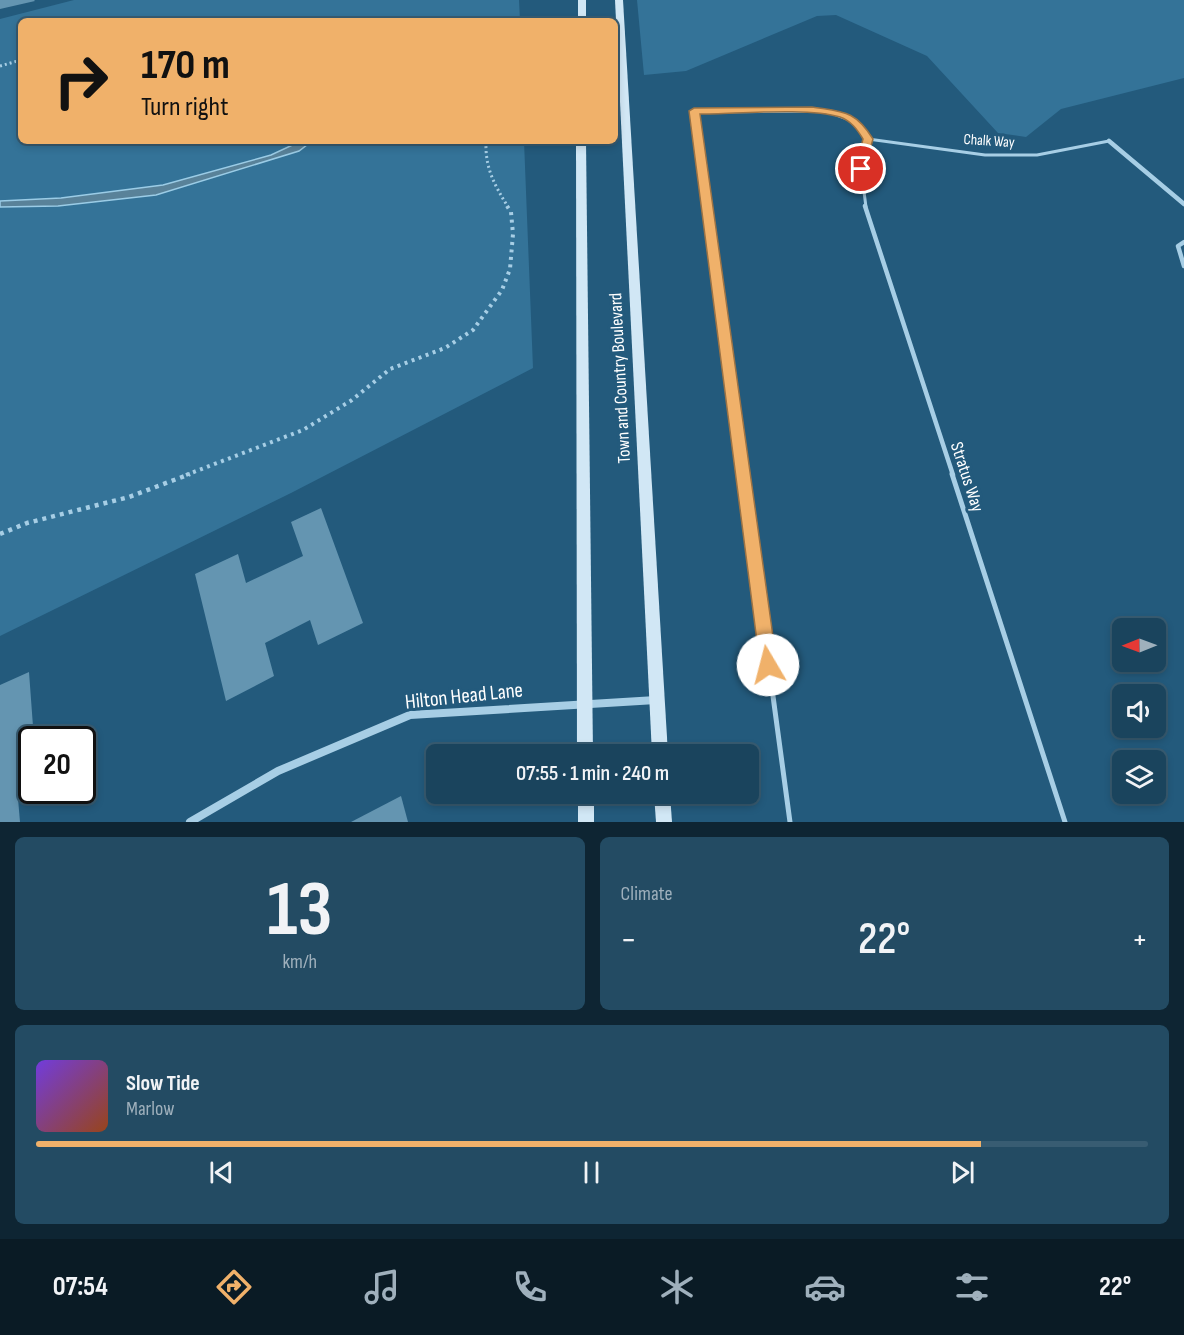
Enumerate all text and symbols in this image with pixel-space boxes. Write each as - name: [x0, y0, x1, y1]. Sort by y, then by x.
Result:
- text: 170 m: [141, 40, 230, 91]
- icon: right: [42, 42, 120, 120]
- text: Turn right: [141, 91, 228, 123]
- street label: Chalk Way: [963, 130, 1015, 152]
- pin: [835, 143, 886, 194]
- icon: arrive: [844, 152, 877, 185]
- street label: Town and Country Boulevard: [605, 292, 635, 464]
- street label: Stratus Way: [946, 439, 988, 515]
- north arrow: [1112, 618, 1166, 672]
- map controls: [1112, 618, 1166, 804]
- position arrow: [736, 633, 800, 697]
- street label: Hilton Head Lane: [404, 677, 524, 715]
- button: sound: [1112, 684, 1166, 738]
- speed limit sign: 20: [18, 726, 96, 804]
- button: layers: [1112, 750, 1166, 804]
- text: 07:55 · 1 min · 240 m: [516, 760, 669, 787]
- text: 13: [267, 864, 333, 957]
- text: Climate: [621, 882, 673, 906]
- text: 22°: [858, 912, 910, 967]
- text: −: [621, 920, 637, 960]
- text: +: [1132, 920, 1148, 960]
- text: km/h: [282, 950, 317, 974]
- text: Slow Tide: [126, 1070, 200, 1097]
- text: Marlow: [126, 1097, 174, 1121]
- icon: previous: [205, 1156, 238, 1189]
- icon: pause: [575, 1156, 608, 1189]
- icon: next: [946, 1156, 979, 1189]
- icon: directions: [213, 1266, 255, 1308]
- icon: music: [361, 1266, 403, 1308]
- icon: phone: [509, 1266, 551, 1308]
- icon: climate: [656, 1266, 698, 1308]
- icon: car: [804, 1266, 846, 1308]
- icon: filters: [951, 1266, 993, 1308]
- text: 07:54: [53, 1271, 108, 1303]
- text: 22°: [1099, 1271, 1131, 1303]

